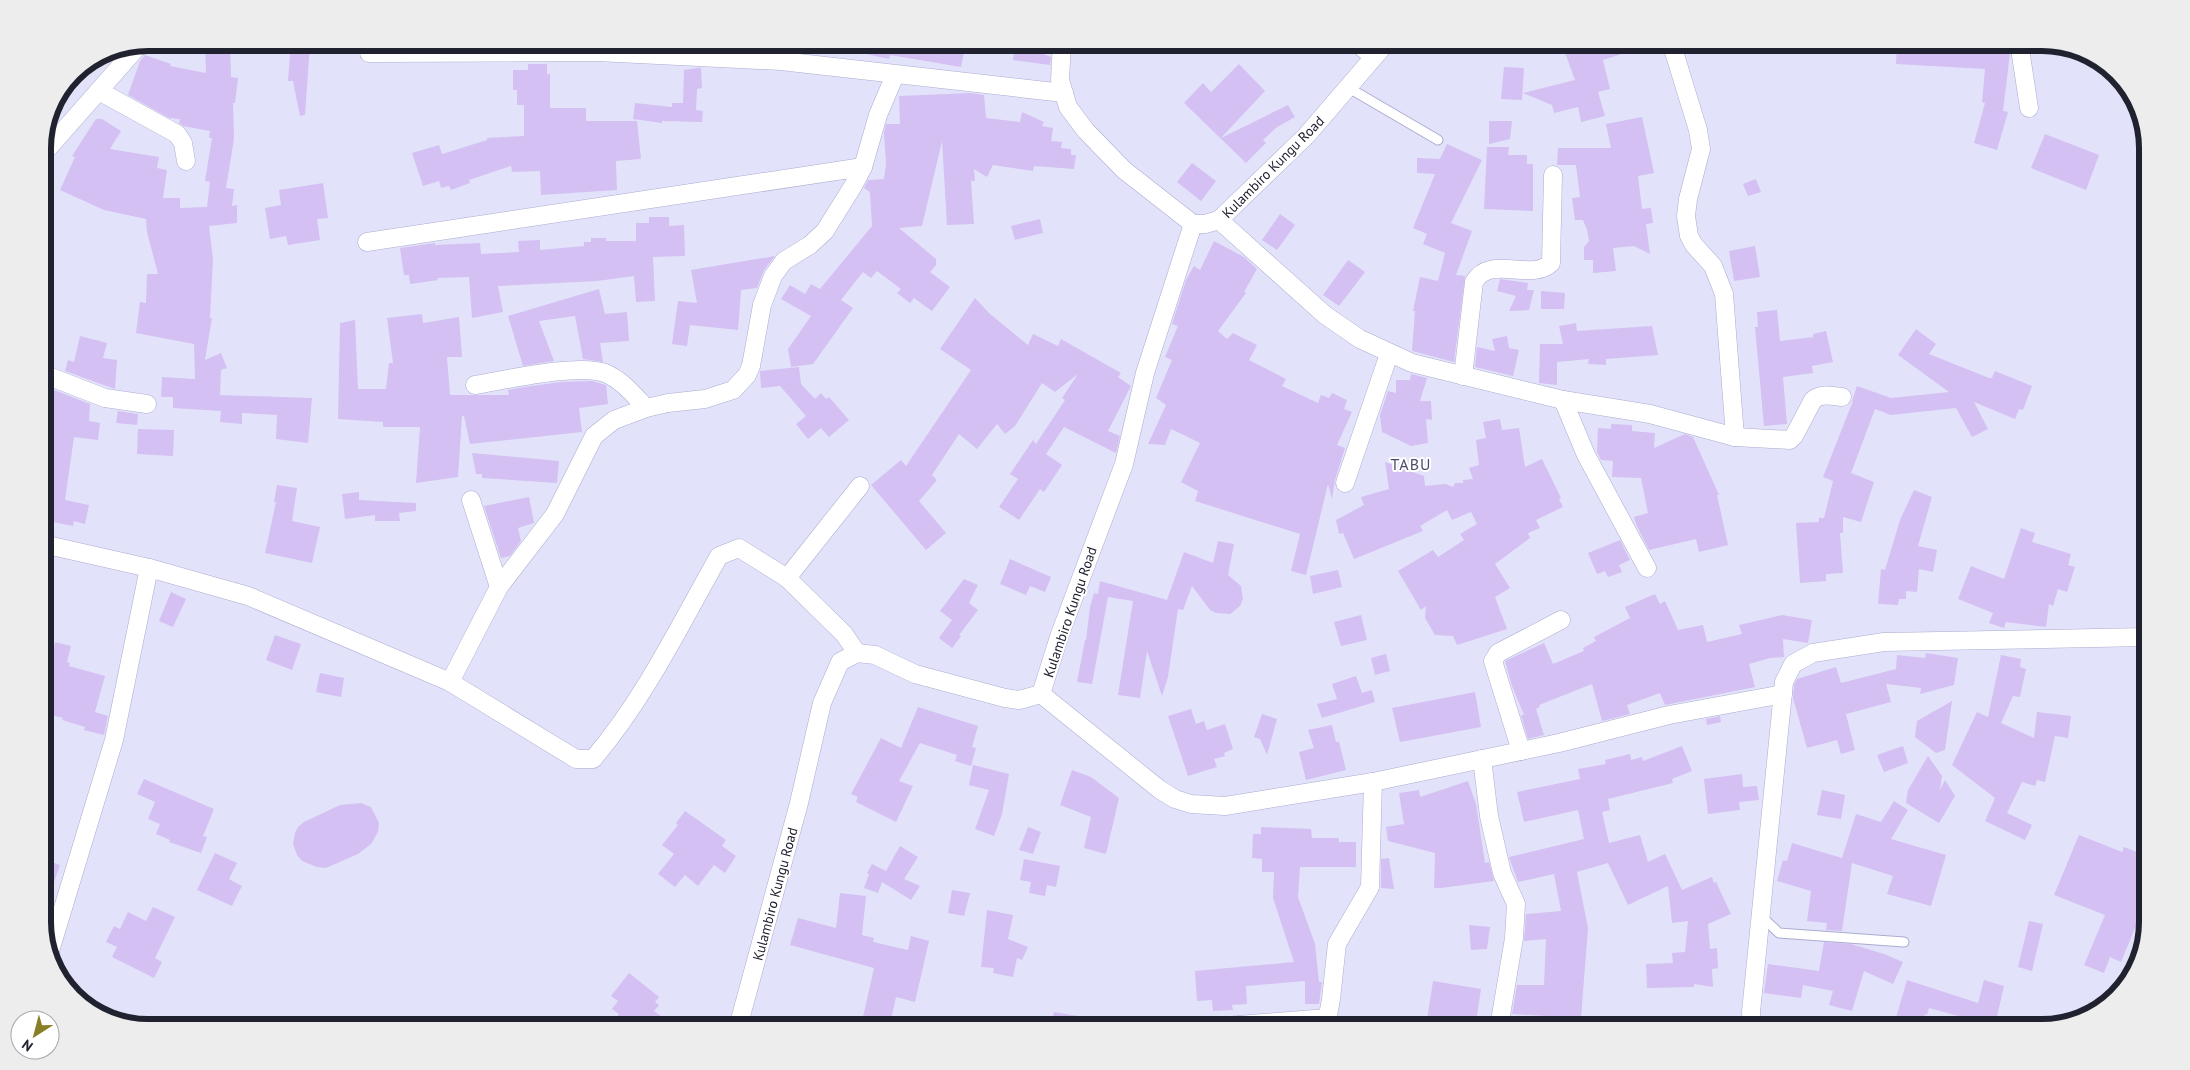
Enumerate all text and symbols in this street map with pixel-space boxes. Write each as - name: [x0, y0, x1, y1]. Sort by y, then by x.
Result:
- street label: Kulambiro Kungu Road: [1218, 112, 1328, 222]
- district label: TABU: [1391, 454, 1431, 474]
- street label: Kulambiro Kungu Road: [1039, 544, 1101, 680]
- street label: Kulambiro Kungu Road: [749, 825, 801, 963]
- north arrow: [10, 1010, 60, 1060]
- text: N: [18, 1036, 36, 1056]

